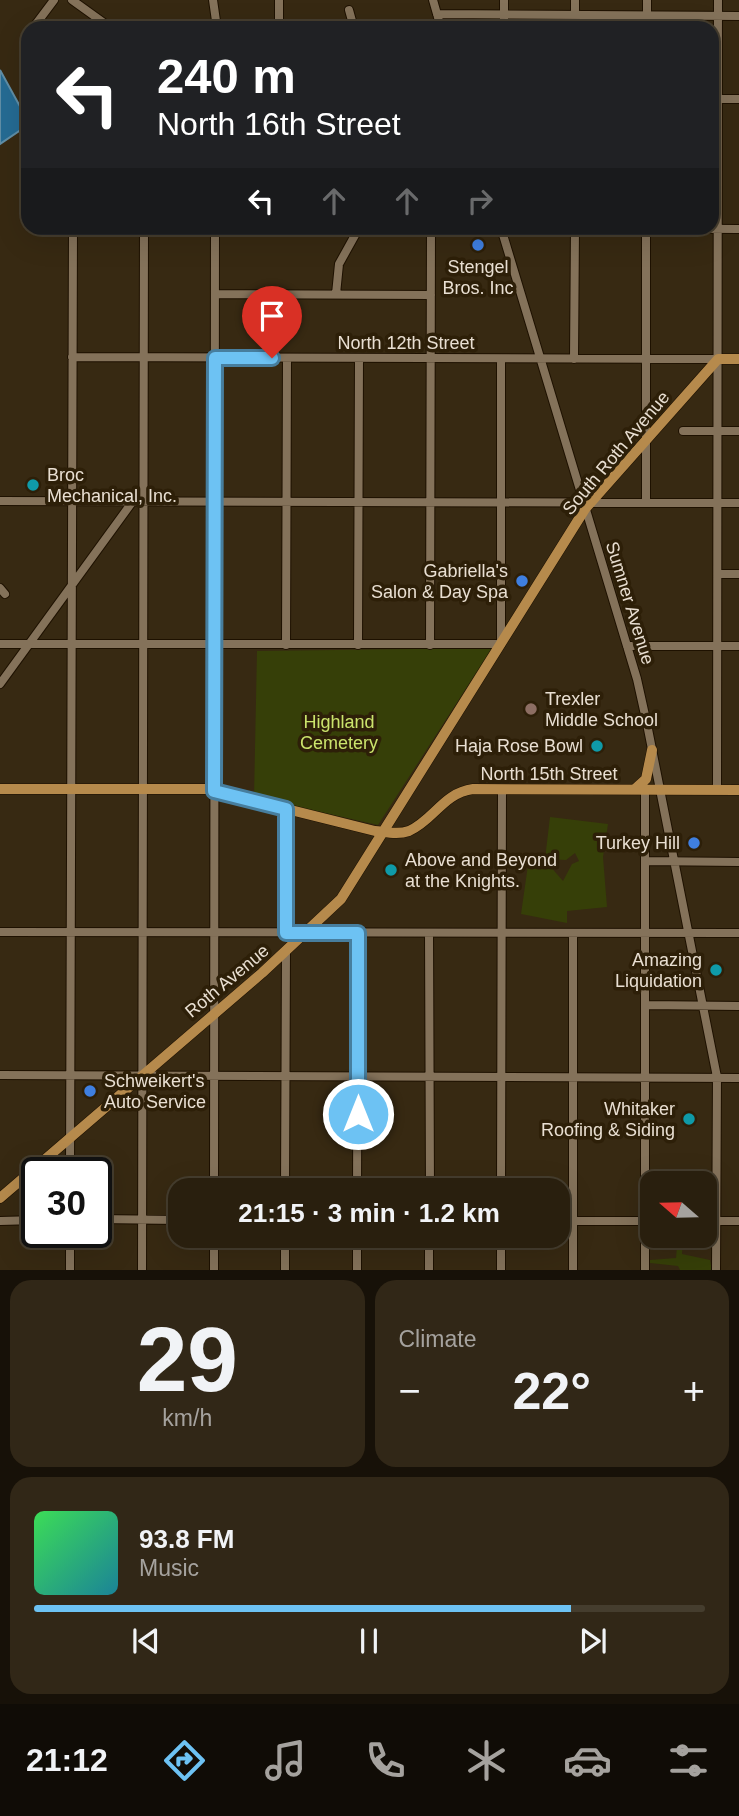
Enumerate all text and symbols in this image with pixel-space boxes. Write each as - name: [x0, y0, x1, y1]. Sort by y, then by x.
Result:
- icon: left: [42, 49, 133, 140]
- text: 240 m: [157, 49, 296, 103]
- text: North 16th Street: [157, 106, 401, 142]
- icon: left: [242, 182, 280, 220]
- icon: ahead: [315, 182, 353, 220]
- icon: ahead: [388, 182, 426, 220]
- icon: right: [461, 182, 499, 220]
- marker: Stengel Bros. Inc: [470, 237, 486, 253]
- place label: Stengel Bros. Inc: [442, 257, 514, 298]
- pin: [242, 286, 302, 358]
- icon: arrive: [253, 297, 291, 335]
- street label: North 12th Street: [337, 333, 475, 353]
- street label: South Roth Avenue: [559, 387, 673, 519]
- place label: Broc Mechanical, Inc.: [47, 465, 177, 506]
- marker: Broc Mechanical, Inc.: [25, 477, 41, 493]
- street label: Sumner Avenue: [602, 539, 658, 667]
- place label: Gabriella's Salon & Day Spa: [371, 561, 509, 602]
- marker: Gabriella's Salon & Day Spa: [514, 573, 530, 589]
- place label: Trexler Middle School: [545, 689, 658, 730]
- marker: Trexler Middle School: [523, 701, 539, 717]
- park label: Highland Cemetery: [300, 712, 378, 753]
- place label: Haja Rose Bowl: [455, 736, 583, 756]
- marker: Haja Rose Bowl: [589, 738, 605, 754]
- street label: North 15th Street: [480, 764, 618, 784]
- place label: Turkey Hill: [596, 833, 680, 853]
- marker: Turkey Hill: [686, 835, 702, 851]
- place label: Above and Beyond at the Knights.: [405, 850, 557, 891]
- marker: Above and Beyond at the Knights.: [383, 862, 399, 878]
- street label: Roth Avenue: [181, 940, 273, 1022]
- place label: Amazing Liquidation: [615, 950, 702, 991]
- marker: Amazing Liquidation: [708, 962, 724, 978]
- place label: Schweikert's Auto Service: [104, 1071, 206, 1112]
- position arrow: [321, 1077, 395, 1151]
- marker: Schweikert's Auto Service: [82, 1083, 98, 1099]
- place label: Whitaker Roofing & Siding: [541, 1099, 675, 1140]
- marker: Whitaker Roofing & Siding: [681, 1111, 697, 1127]
- speed limit sign: 30: [21, 1157, 112, 1248]
- north arrow: [640, 1171, 718, 1248]
- map controls: [640, 1171, 717, 1248]
- text: 21:15 · 3 min · 1.2 km: [238, 1198, 500, 1228]
- text: 29: [137, 1309, 238, 1410]
- text: Climate: [399, 1326, 476, 1352]
- text: 22°: [512, 1362, 591, 1420]
- text: −: [399, 1370, 421, 1412]
- text: +: [683, 1370, 705, 1412]
- text: km/h: [162, 1405, 212, 1431]
- text: 93.8 FM: [139, 1524, 234, 1554]
- text: Music: [139, 1555, 199, 1581]
- icon: previous: [127, 1622, 165, 1660]
- icon: pause: [350, 1622, 388, 1660]
- icon: next: [574, 1622, 612, 1660]
- icon: directions: [160, 1736, 209, 1785]
- icon: music: [261, 1736, 310, 1785]
- icon: phone: [361, 1736, 410, 1785]
- icon: climate: [462, 1736, 511, 1785]
- icon: car: [563, 1736, 612, 1785]
- icon: filters: [664, 1736, 713, 1785]
- text: 21:12: [26, 1742, 108, 1778]

